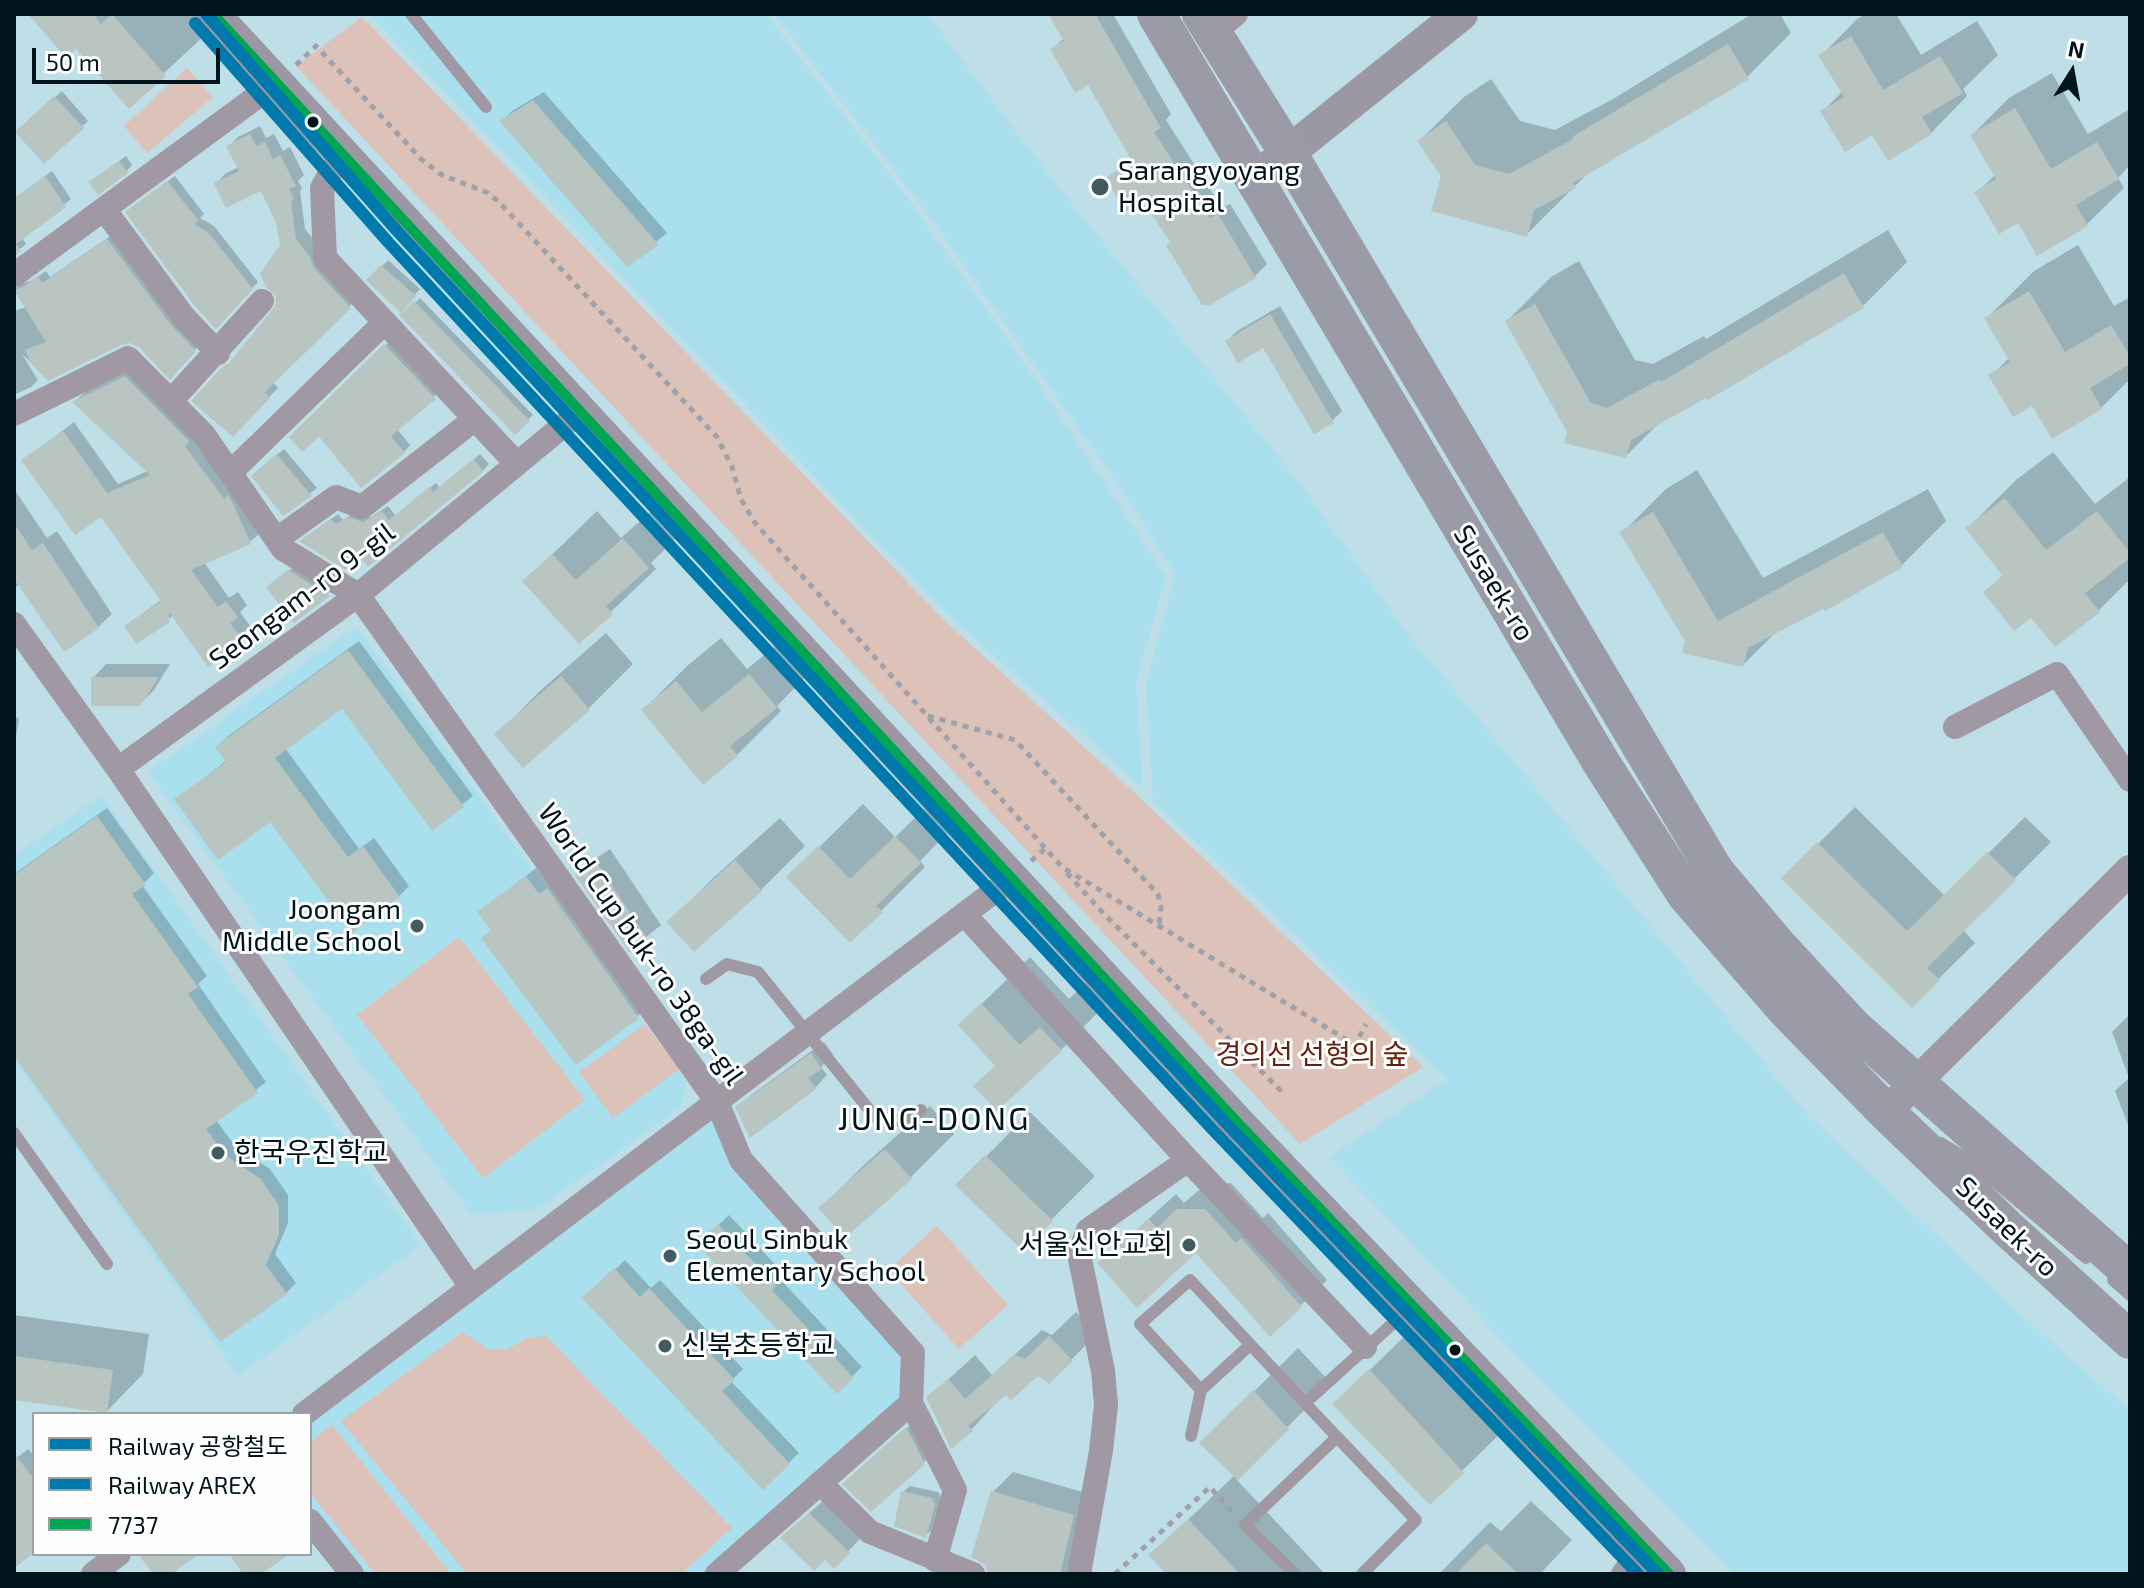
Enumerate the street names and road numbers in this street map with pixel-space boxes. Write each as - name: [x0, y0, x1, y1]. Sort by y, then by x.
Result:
- street label: Seongam-ro 9-gil: [203, 515, 401, 677]
- street label: Susaek-ro: [1446, 519, 1542, 647]
- street label: World Cup buk-ro 38ga-gil: [531, 797, 751, 1091]
- street label: Susaek-ro: [1949, 1170, 2065, 1284]

